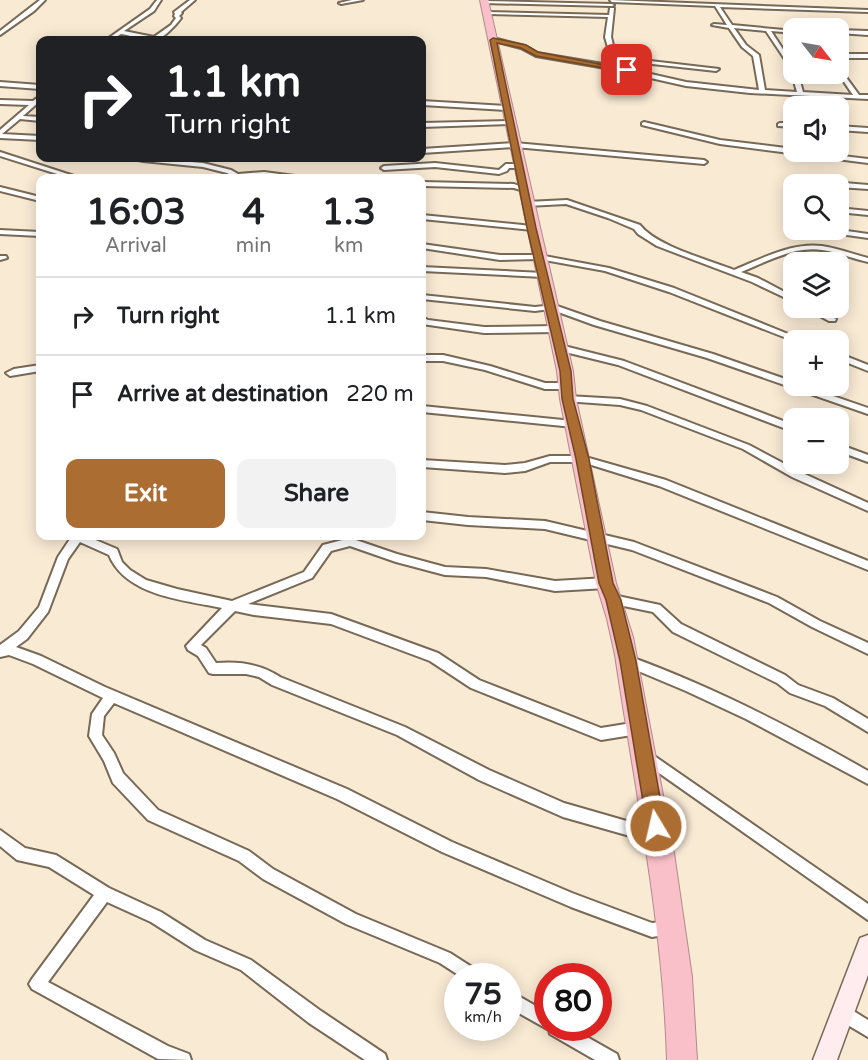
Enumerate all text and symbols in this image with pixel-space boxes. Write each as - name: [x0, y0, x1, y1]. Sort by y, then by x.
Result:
- north arrow: [783, 18, 849, 84]
- map controls: [783, 18, 849, 474]
- pin: [601, 44, 652, 95]
- icon: arrive: [610, 53, 643, 86]
- text: 1.1 km: [165, 57, 301, 108]
- icon: right: [66, 60, 144, 138]
- button: sound: [783, 96, 849, 162]
- text: Turn right: [165, 108, 291, 141]
- button: search: [783, 174, 849, 240]
- text: 16:03: [86, 191, 186, 234]
- text: 4: [242, 191, 265, 234]
- text: 1.3: [321, 191, 376, 234]
- text: Arrival: [105, 234, 167, 258]
- text: min: [236, 234, 271, 258]
- text: km: [334, 234, 363, 258]
- button: layers: [783, 252, 849, 318]
- icon: right: [66, 300, 99, 333]
- text: Turn right: [117, 303, 219, 329]
- text: 1.1 km: [325, 303, 396, 329]
- button: +: [783, 330, 849, 396]
- icon: arrive: [66, 378, 99, 411]
- text: Arrive at destination: [117, 381, 328, 407]
- text: 220 m: [346, 381, 414, 407]
- button: −: [783, 408, 849, 474]
- button: Exit: [66, 459, 225, 528]
- button: Share: [237, 459, 396, 528]
- position arrow: [624, 794, 688, 858]
- speed limit sign: 80: [534, 963, 612, 1041]
- text: 75: [464, 976, 502, 1013]
- text: km/h: [464, 1008, 502, 1026]

